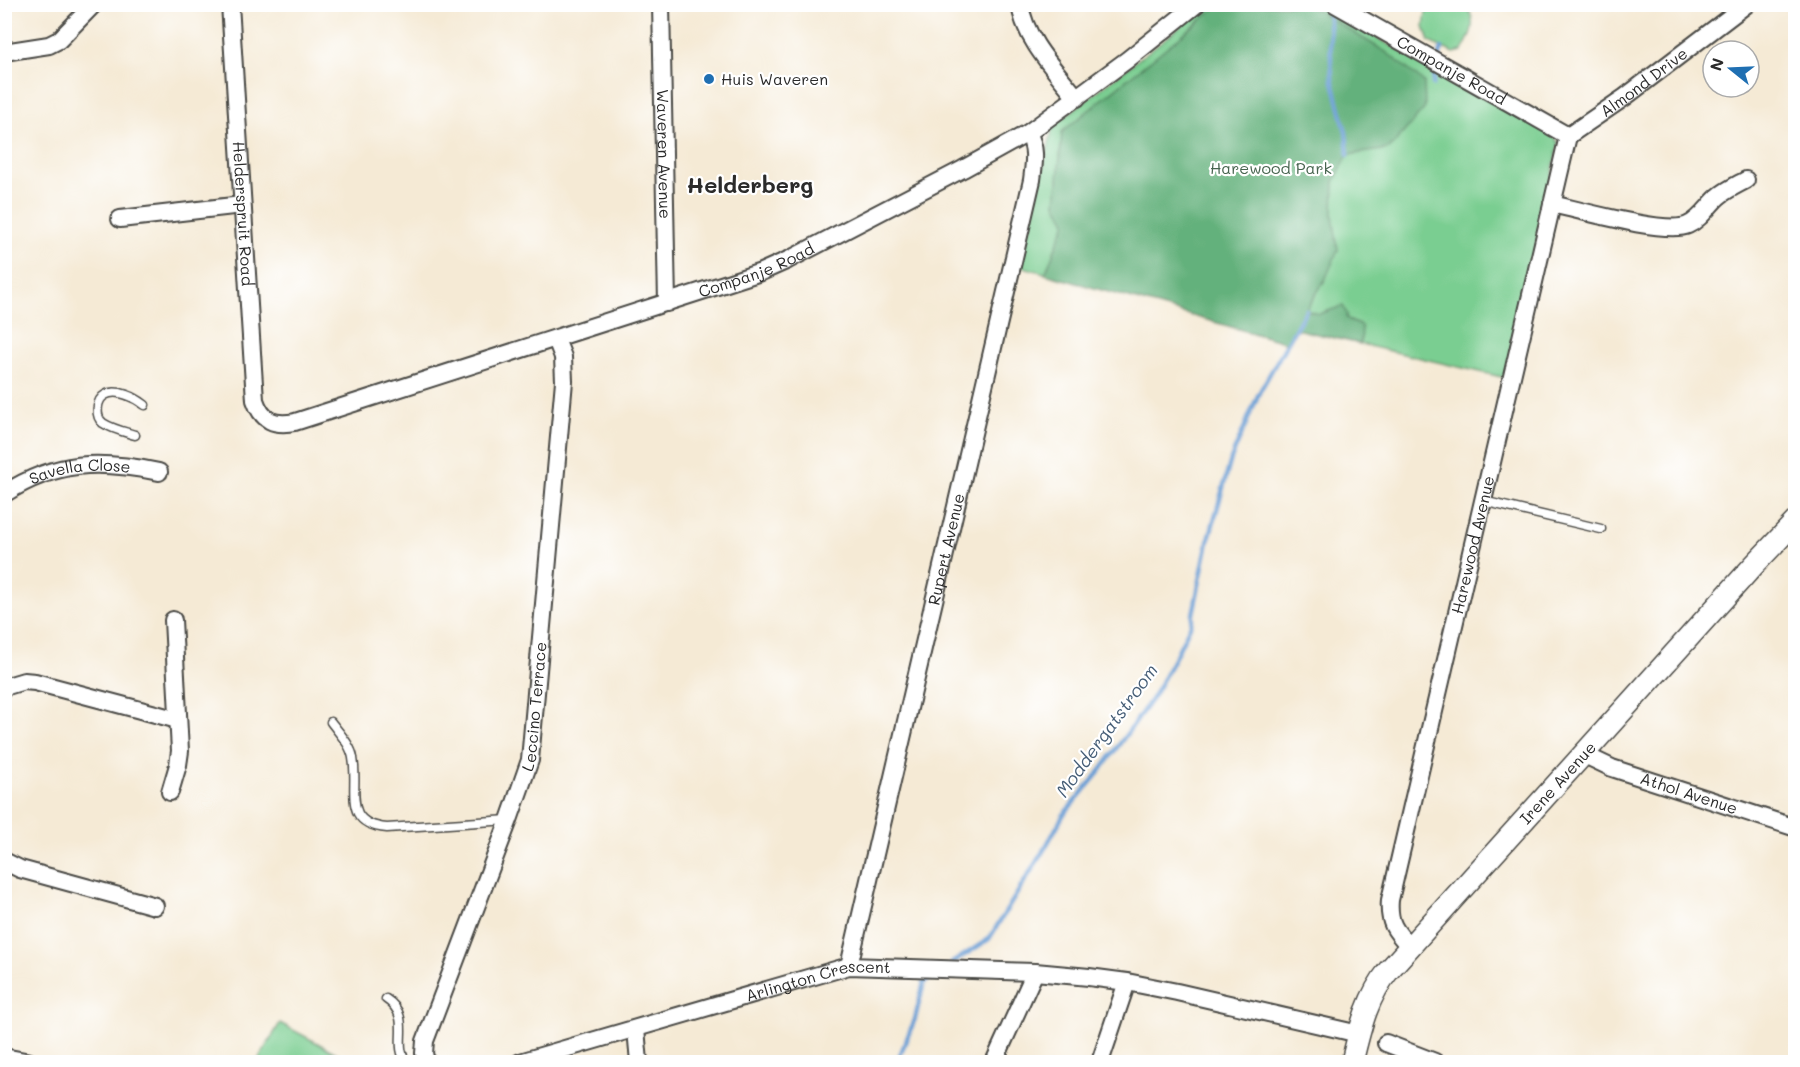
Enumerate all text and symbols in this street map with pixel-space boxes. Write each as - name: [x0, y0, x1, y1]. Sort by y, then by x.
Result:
- street label: Companje Road: [1393, 30, 1510, 109]
- north arrow: [1701, 39, 1761, 99]
- street label: Almond Drive: [1596, 42, 1691, 121]
- text: N: [1704, 55, 1728, 73]
- place label: Huis Waveren: [721, 68, 828, 89]
- marker: Huis Waveren: [702, 72, 716, 86]
- street label: Waveren Avenue: [653, 89, 676, 219]
- street label: Helderspruit Road: [229, 141, 259, 287]
- park label: Harewood Park: [1210, 157, 1332, 178]
- district label: Helderberg: [687, 170, 813, 199]
- street label: Companje Road: [696, 237, 817, 302]
- street label: Savella Close: [25, 454, 132, 489]
- street label: Harewood Avenue: [1446, 473, 1499, 616]
- street label: Rupert Avenue: [922, 491, 969, 607]
- street label: Leccino Terrace: [516, 641, 551, 774]
- water label: Moddergatstroom: [1050, 659, 1163, 802]
- street label: Irene Avenue: [1515, 737, 1600, 828]
- street label: Athol Avenue: [1638, 767, 1740, 818]
- street label: Arlington Crescent: [743, 955, 891, 1006]

